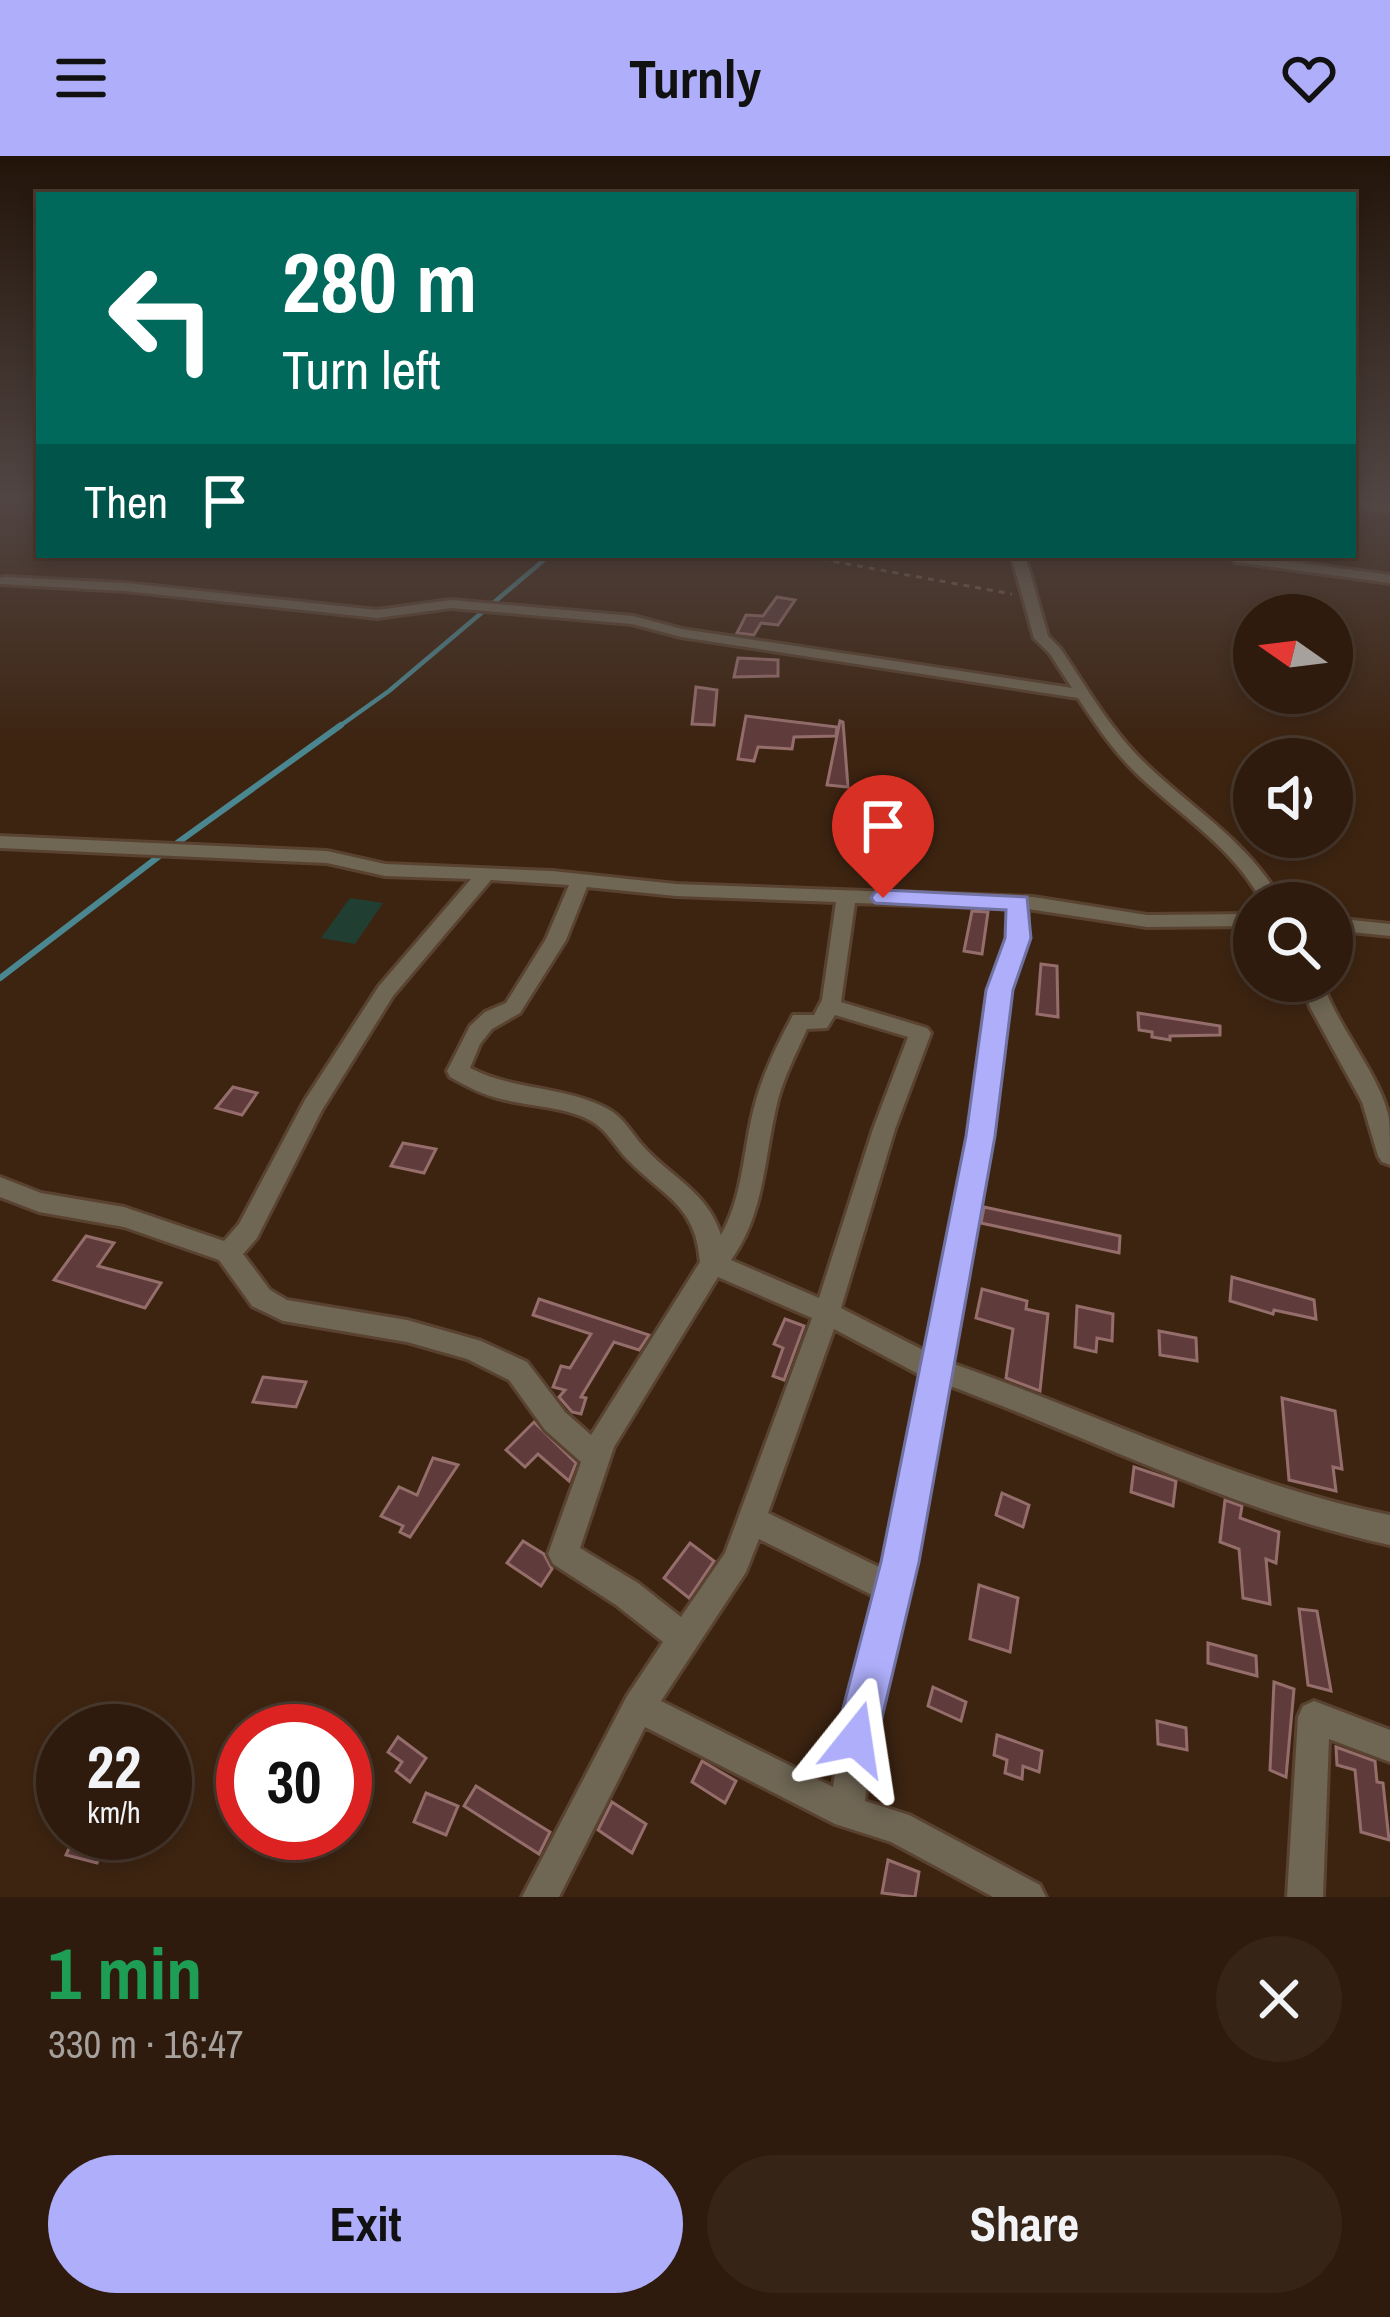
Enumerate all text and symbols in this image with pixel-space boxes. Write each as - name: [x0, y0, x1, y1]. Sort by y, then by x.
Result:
- text: Turnly: [629, 42, 761, 115]
- icon: menu: [48, 45, 114, 111]
- icon: heart: [1276, 45, 1342, 111]
- text: 280 m: [282, 225, 477, 338]
- icon: left: [84, 240, 240, 396]
- text: Turn left: [282, 333, 441, 406]
- icon: arrive: [192, 468, 258, 534]
- text: Then: [84, 471, 168, 532]
- north arrow: [1233, 594, 1353, 714]
- map controls: [1233, 594, 1353, 1002]
- button: sound: [1233, 738, 1353, 858]
- pin: [832, 775, 934, 898]
- icon: arrive: [850, 793, 916, 859]
- button: search: [1233, 882, 1353, 1002]
- position arrow: [793, 1676, 919, 1802]
- speed limit sign: 30: [216, 1704, 372, 1860]
- text: 22: [87, 1726, 141, 1807]
- text: km/h: [87, 1792, 141, 1832]
- text: 1 min: [48, 1924, 202, 2021]
- button: close: [1216, 1936, 1342, 2062]
- text: 330 m · 16:47: [48, 2018, 244, 2070]
- button: Exit: [48, 2155, 683, 2293]
- button: Share: [707, 2155, 1342, 2293]

